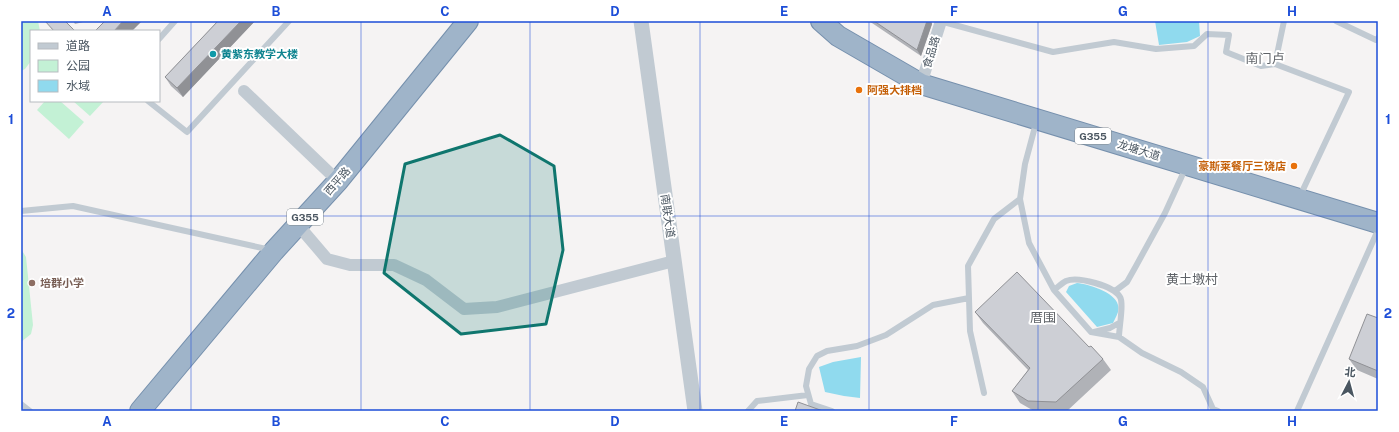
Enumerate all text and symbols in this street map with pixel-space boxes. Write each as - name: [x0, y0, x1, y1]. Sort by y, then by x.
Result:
- text: A: [102, 4, 112, 19]
- text: B: [272, 4, 281, 19]
- text: C: [440, 4, 450, 19]
- text: D: [610, 4, 620, 19]
- text: E: [780, 4, 788, 19]
- text: F: [950, 4, 958, 19]
- text: G: [1118, 4, 1128, 19]
- text: H: [1287, 4, 1297, 19]
- legend: [30, 30, 160, 102]
- street label: 食品路: [920, 34, 942, 70]
- text: 道路: [66, 39, 90, 53]
- place label: 黄紫东教学大楼: [221, 48, 298, 60]
- marker: 黄紫东教学大楼: [208, 49, 218, 59]
- district label: 南门卢: [1245, 51, 1285, 66]
- text: 公园: [66, 59, 90, 73]
- text: 水域: [66, 79, 90, 93]
- place label: 阿强大排档: [867, 84, 922, 96]
- marker: 阿强大排档: [854, 85, 864, 95]
- text: 1: [8, 112, 14, 127]
- text: 1: [1385, 112, 1391, 127]
- road number: G355: [1075, 128, 1111, 144]
- street label: 龙塘大道: [1116, 138, 1162, 162]
- place label: 豪斯莱餐厅三饶店: [1198, 160, 1286, 172]
- marker: 豪斯莱餐厅三饶店: [1289, 161, 1299, 171]
- street label: 西平路: [322, 165, 352, 197]
- street label: 南联大道: [659, 193, 677, 239]
- road number: G355: [287, 209, 323, 225]
- district label: 黄土墩村: [1166, 272, 1218, 287]
- place label: 培群小学: [40, 277, 84, 289]
- marker: 培群小学: [27, 278, 37, 288]
- text: 2: [7, 306, 15, 321]
- text: 2: [1384, 306, 1392, 321]
- district label: 厝围: [1030, 310, 1056, 325]
- north arrow: [1329, 362, 1369, 402]
- text: 北: [1344, 366, 1356, 379]
- text: A: [102, 414, 112, 429]
- text: B: [272, 414, 281, 429]
- text: C: [440, 414, 450, 429]
- text: D: [610, 414, 620, 429]
- text: E: [780, 414, 788, 429]
- text: F: [950, 414, 958, 429]
- text: G: [1118, 414, 1128, 429]
- text: H: [1287, 414, 1297, 429]

